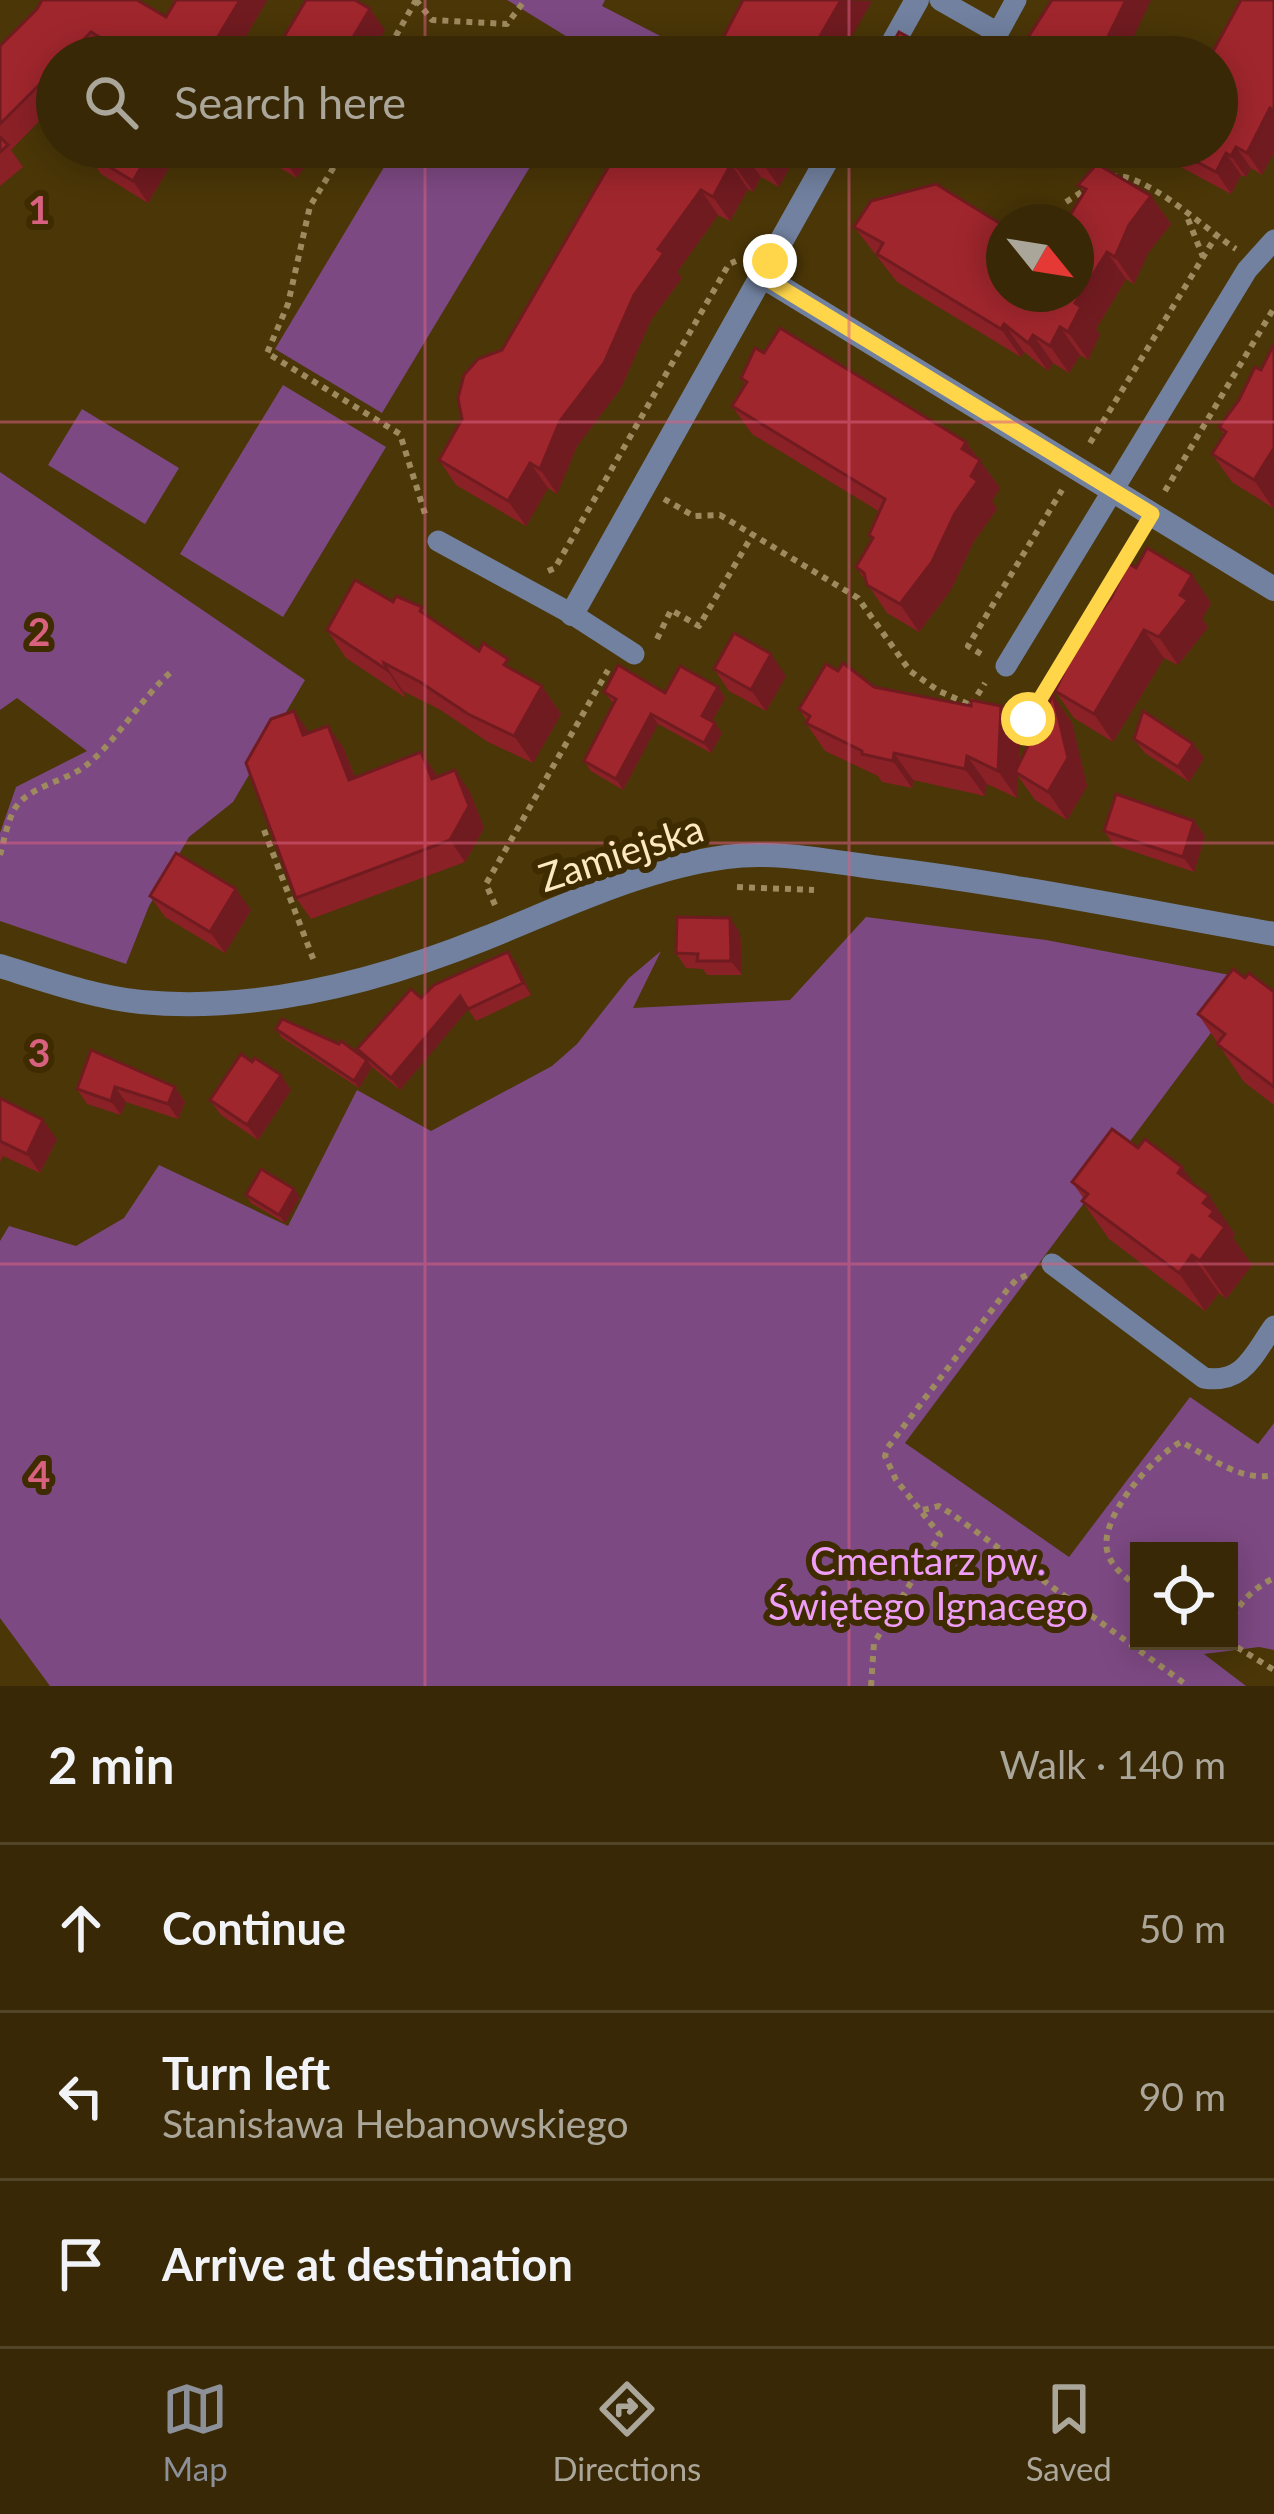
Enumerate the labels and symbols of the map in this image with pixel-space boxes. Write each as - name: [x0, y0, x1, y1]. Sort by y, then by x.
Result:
- text: 1: [28, 186, 50, 232]
- north arrow: [986, 204, 1094, 312]
- route end: [743, 234, 797, 288]
- text: 2: [28, 608, 50, 654]
- route start: [1001, 692, 1055, 746]
- street label: Zamiejska: [533, 804, 709, 900]
- text: 3: [28, 1029, 50, 1075]
- text: 4: [28, 1451, 50, 1497]
- park label: Cmentarz pw. Świętego Ignacego: [768, 1537, 1088, 1628]

